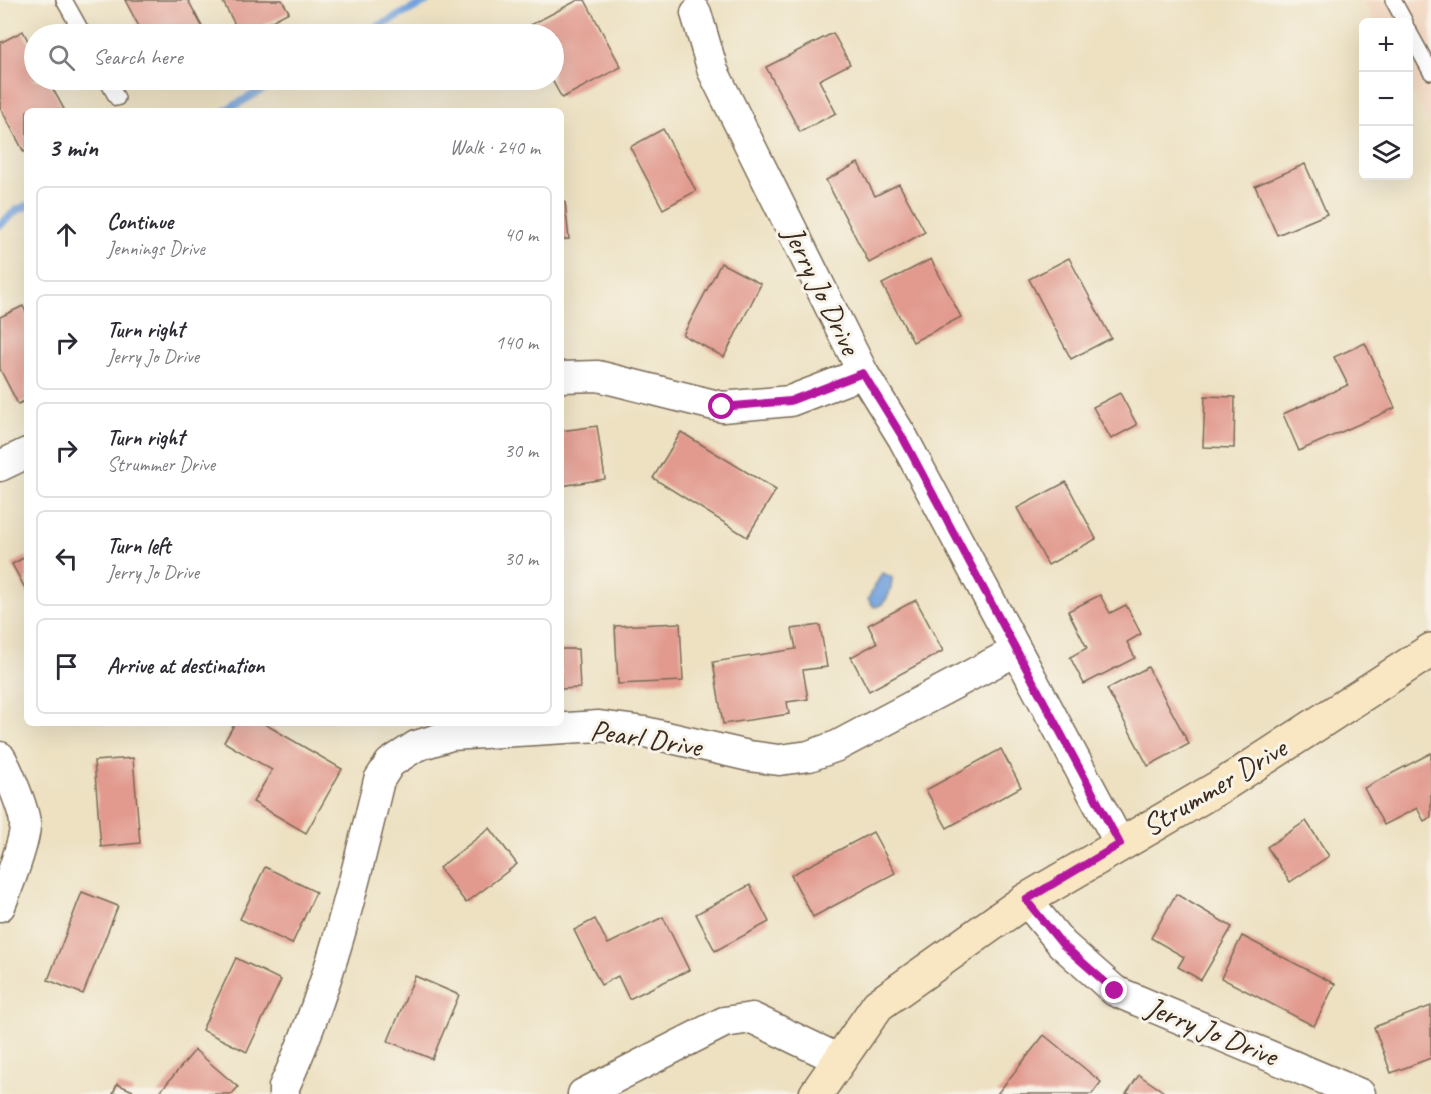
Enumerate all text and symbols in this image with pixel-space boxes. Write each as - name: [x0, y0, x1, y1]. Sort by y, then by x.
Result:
- map controls: [1359, 18, 1413, 180]
- button: +: [1359, 18, 1413, 72]
- search box: [24, 24, 564, 90]
- icon: search: [45, 41, 78, 74]
- text: Search here: [93, 43, 183, 71]
- button: −: [1359, 72, 1413, 126]
- button: layers: [1359, 126, 1413, 180]
- text: 3 min: [48, 131, 98, 164]
- text: Walk · 240 m: [450, 135, 540, 160]
- text: Continue: [107, 208, 173, 236]
- icon: ahead: [50, 218, 83, 251]
- street label: Jerry Jo Drive: [774, 218, 870, 362]
- text: 40 m: [504, 222, 538, 247]
- text: Jennings Drive: [107, 236, 205, 261]
- text: Turn right: [107, 316, 184, 344]
- icon: right: [50, 326, 83, 359]
- text: 140 m: [495, 330, 538, 355]
- text: Jerry Jo Drive: [107, 344, 199, 369]
- route start: [708, 393, 734, 419]
- text: Turn right: [107, 424, 184, 452]
- icon: right: [50, 434, 83, 467]
- text: 30 m: [504, 438, 538, 463]
- text: Strummer Drive: [107, 452, 215, 477]
- text: Turn left: [107, 532, 171, 560]
- icon: left: [50, 542, 83, 575]
- text: 30 m: [504, 546, 538, 571]
- text: Jerry Jo Drive: [107, 560, 199, 585]
- icon: arrive: [50, 650, 83, 683]
- text: Arrive at destination: [107, 652, 264, 680]
- street label: Pearl Drive: [588, 710, 706, 766]
- street label: Strummer Drive: [1135, 728, 1295, 845]
- route end: [1101, 977, 1127, 1003]
- street label: Jerry Jo Drive: [1139, 987, 1285, 1075]

